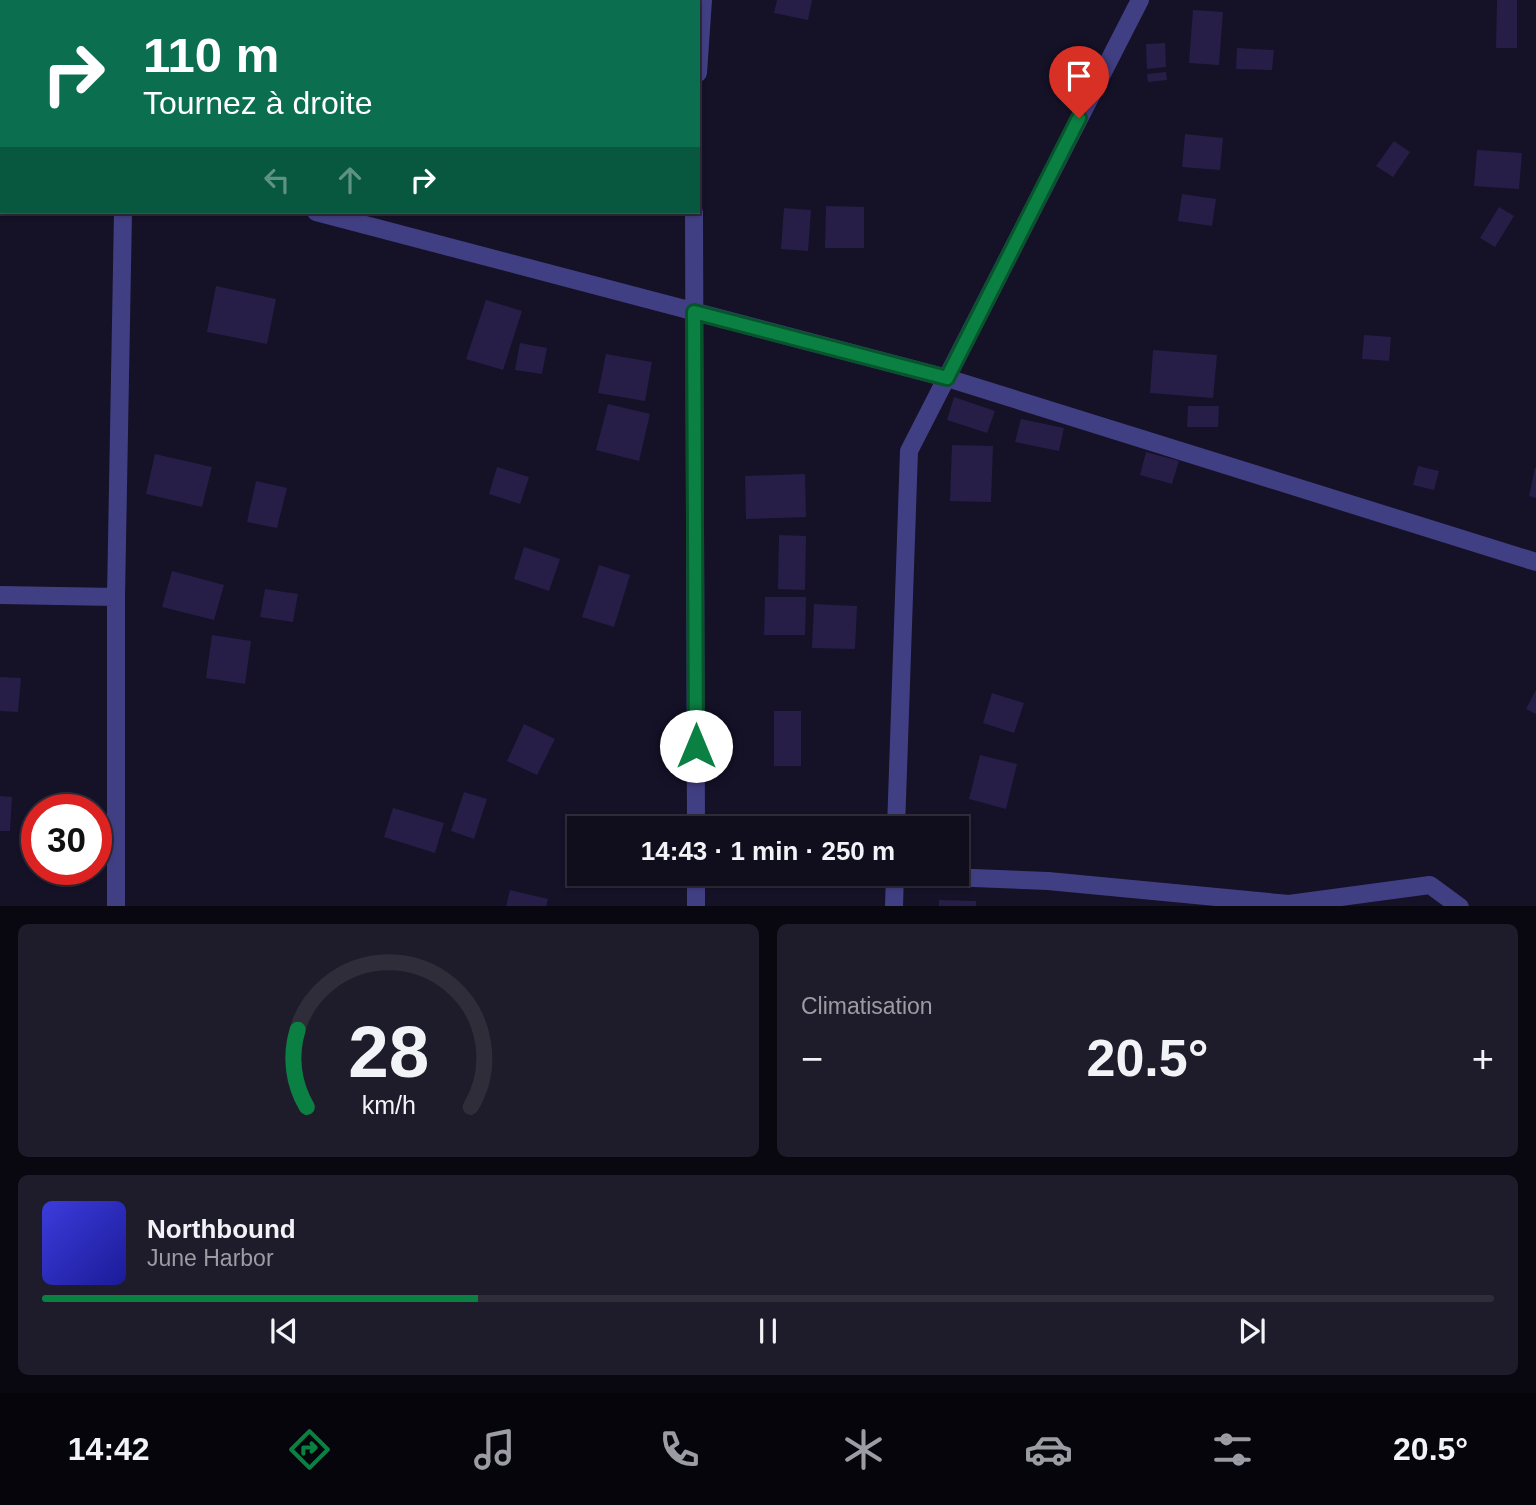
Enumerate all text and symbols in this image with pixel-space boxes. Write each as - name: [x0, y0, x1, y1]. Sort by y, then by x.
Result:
- icon: right: [28, 28, 119, 119]
- text: 110 m: [143, 28, 279, 82]
- pin: [1049, 46, 1109, 118]
- icon: arrive: [1060, 57, 1098, 95]
- text: Tournez à droite: [143, 85, 372, 121]
- icon: left: [258, 161, 296, 199]
- icon: ahead: [331, 161, 369, 199]
- icon: right: [404, 161, 442, 199]
- position arrow: [659, 709, 733, 783]
- speed limit sign: 30: [21, 794, 112, 885]
- text: 14:43 · 1 min · 250 m: [641, 836, 895, 866]
- text: Climatisation: [801, 993, 933, 1019]
- text: 28: [348, 1011, 429, 1092]
- text: 20.5°: [1086, 1029, 1209, 1087]
- text: −: [801, 1038, 823, 1080]
- text: +: [1472, 1038, 1494, 1080]
- text: km/h: [361, 1090, 416, 1118]
- text: Northbound: [147, 1214, 296, 1244]
- text: June Harbor: [147, 1245, 274, 1271]
- icon: previous: [265, 1312, 303, 1350]
- icon: pause: [749, 1312, 787, 1350]
- icon: next: [1233, 1312, 1271, 1350]
- icon: directions: [285, 1425, 334, 1474]
- icon: music: [470, 1425, 519, 1474]
- icon: phone: [655, 1425, 704, 1474]
- icon: climate: [839, 1425, 888, 1474]
- icon: car: [1024, 1425, 1073, 1474]
- icon: filters: [1208, 1425, 1257, 1474]
- text: 14:42: [68, 1431, 150, 1467]
- text: 20.5°: [1393, 1431, 1468, 1467]

